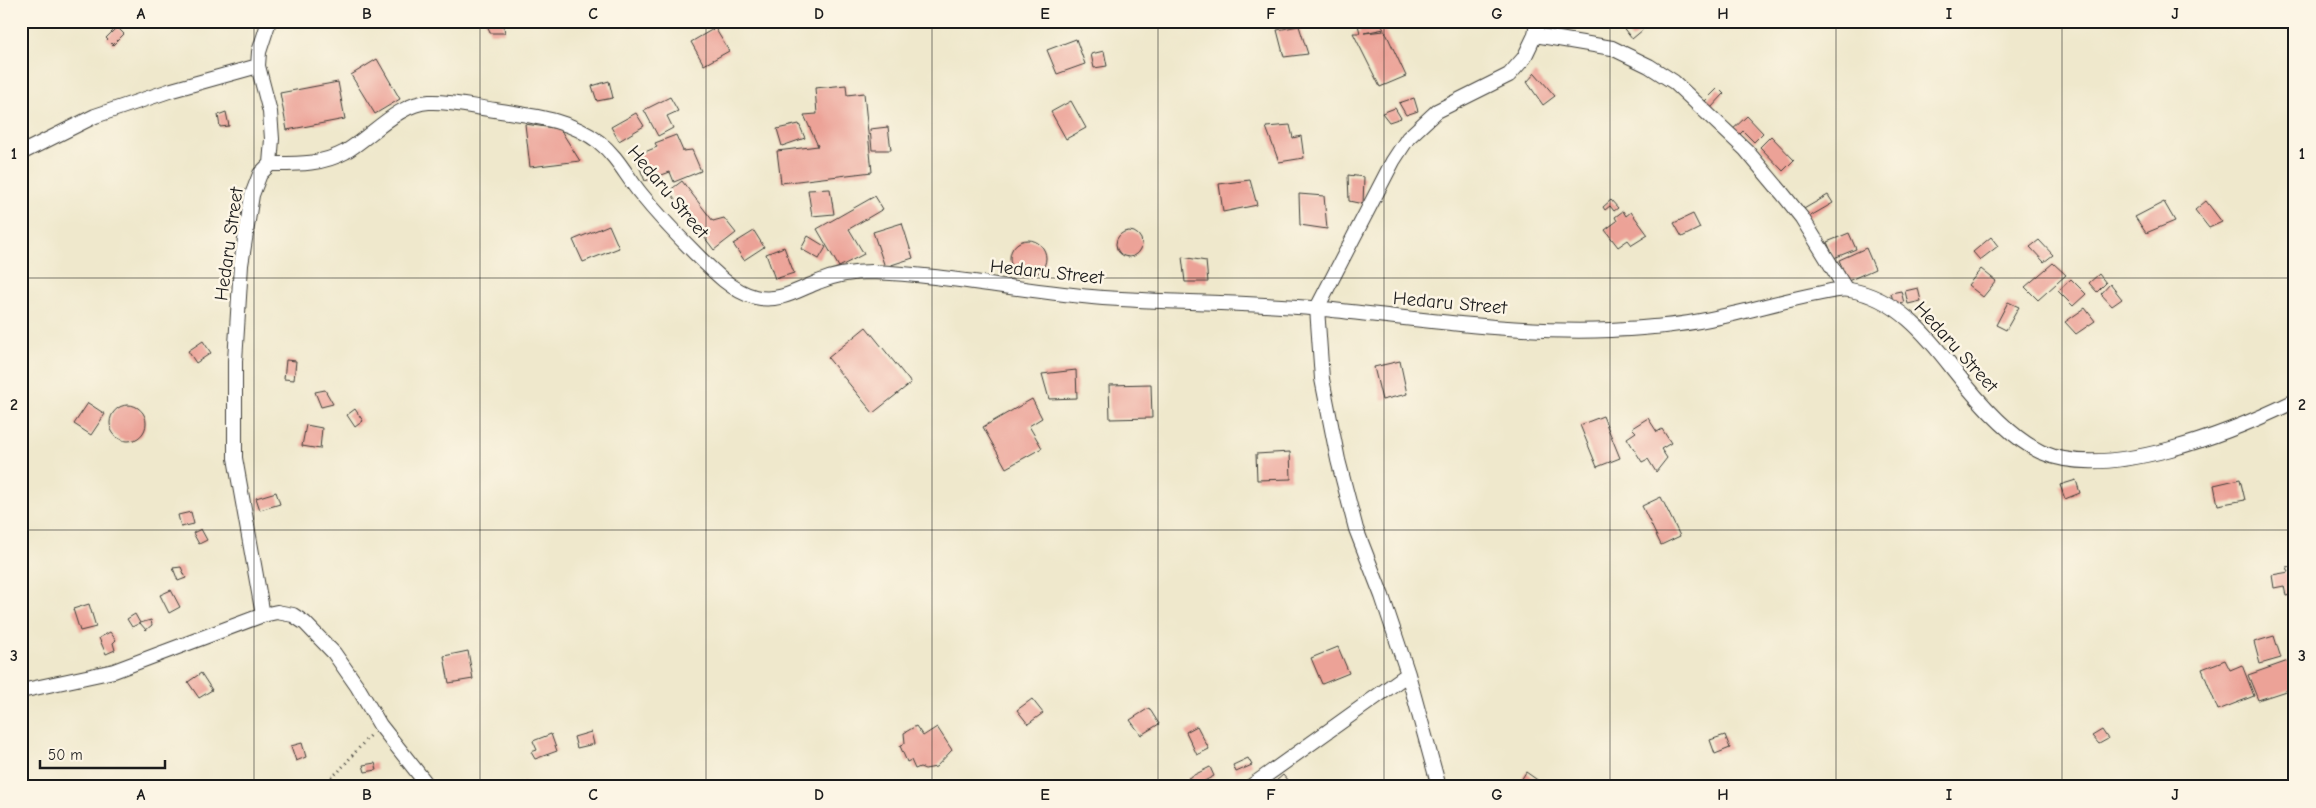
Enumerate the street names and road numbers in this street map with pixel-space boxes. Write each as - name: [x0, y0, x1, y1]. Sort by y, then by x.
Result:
- street label: Hedaru Street: [623, 141, 714, 243]
- street label: Hedaru Street: [210, 185, 248, 302]
- street label: Hedaru Street: [989, 255, 1106, 289]
- street label: Hedaru Street: [1392, 287, 1508, 319]
- street label: Hedaru Street: [1910, 297, 2003, 397]

